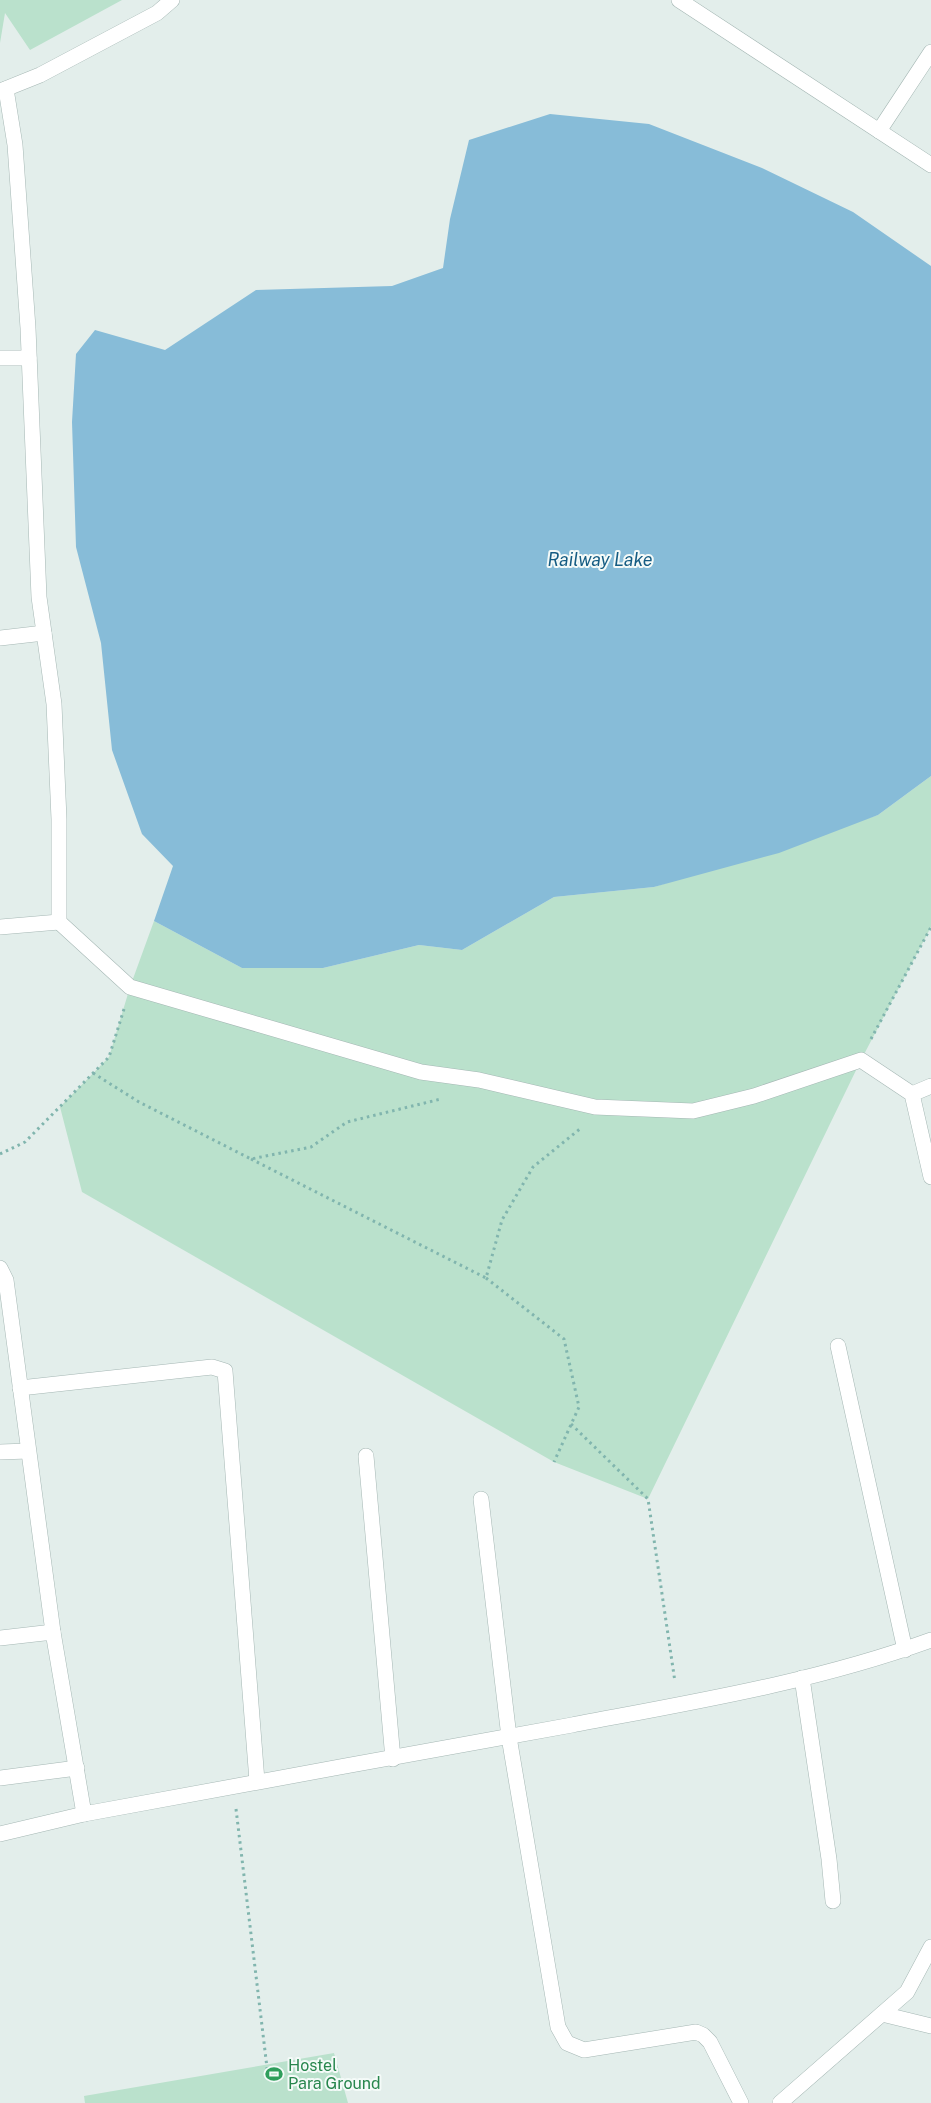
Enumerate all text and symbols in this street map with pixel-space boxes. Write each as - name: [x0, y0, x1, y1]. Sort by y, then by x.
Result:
- water label: Railway Lake: [548, 549, 653, 570]
- place label: Hostel Para Ground: [288, 2056, 381, 2093]
- sports icon: Hostel Para Ground: [264, 2064, 284, 2084]

